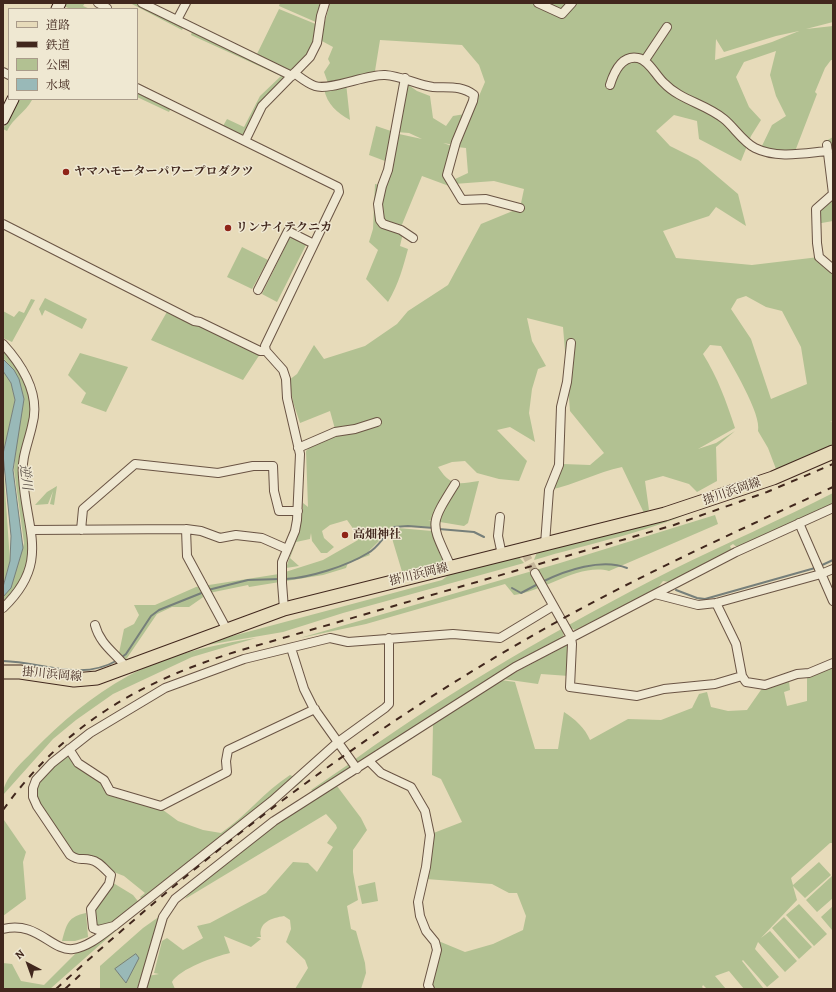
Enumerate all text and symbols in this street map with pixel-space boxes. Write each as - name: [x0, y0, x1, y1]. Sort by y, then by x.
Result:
- legend: [8, 8, 138, 100]
- text: 道路: [46, 17, 70, 33]
- text: 鉄道: [46, 37, 70, 53]
- text: 公園: [46, 57, 70, 73]
- text: 水域: [46, 77, 70, 93]
- place label: ヤマハモーターパワープロダクツ: [74, 165, 254, 179]
- marker: ヤマハモーターパワープロダクツ: [61, 167, 71, 177]
- place label: リンナイテクニカ: [236, 221, 332, 235]
- marker: リンナイテクニカ: [223, 223, 233, 233]
- water label: 逆川: [16, 463, 34, 491]
- street label: 掛川浜岡線: [701, 475, 763, 509]
- place label: 高畑神社: [353, 528, 401, 542]
- marker: 高畑神社: [340, 530, 350, 540]
- street label: 掛川浜岡線: [388, 561, 450, 589]
- street label: 掛川浜岡線: [21, 665, 83, 685]
- north arrow: [8, 944, 48, 984]
- text: N: [12, 946, 28, 963]

